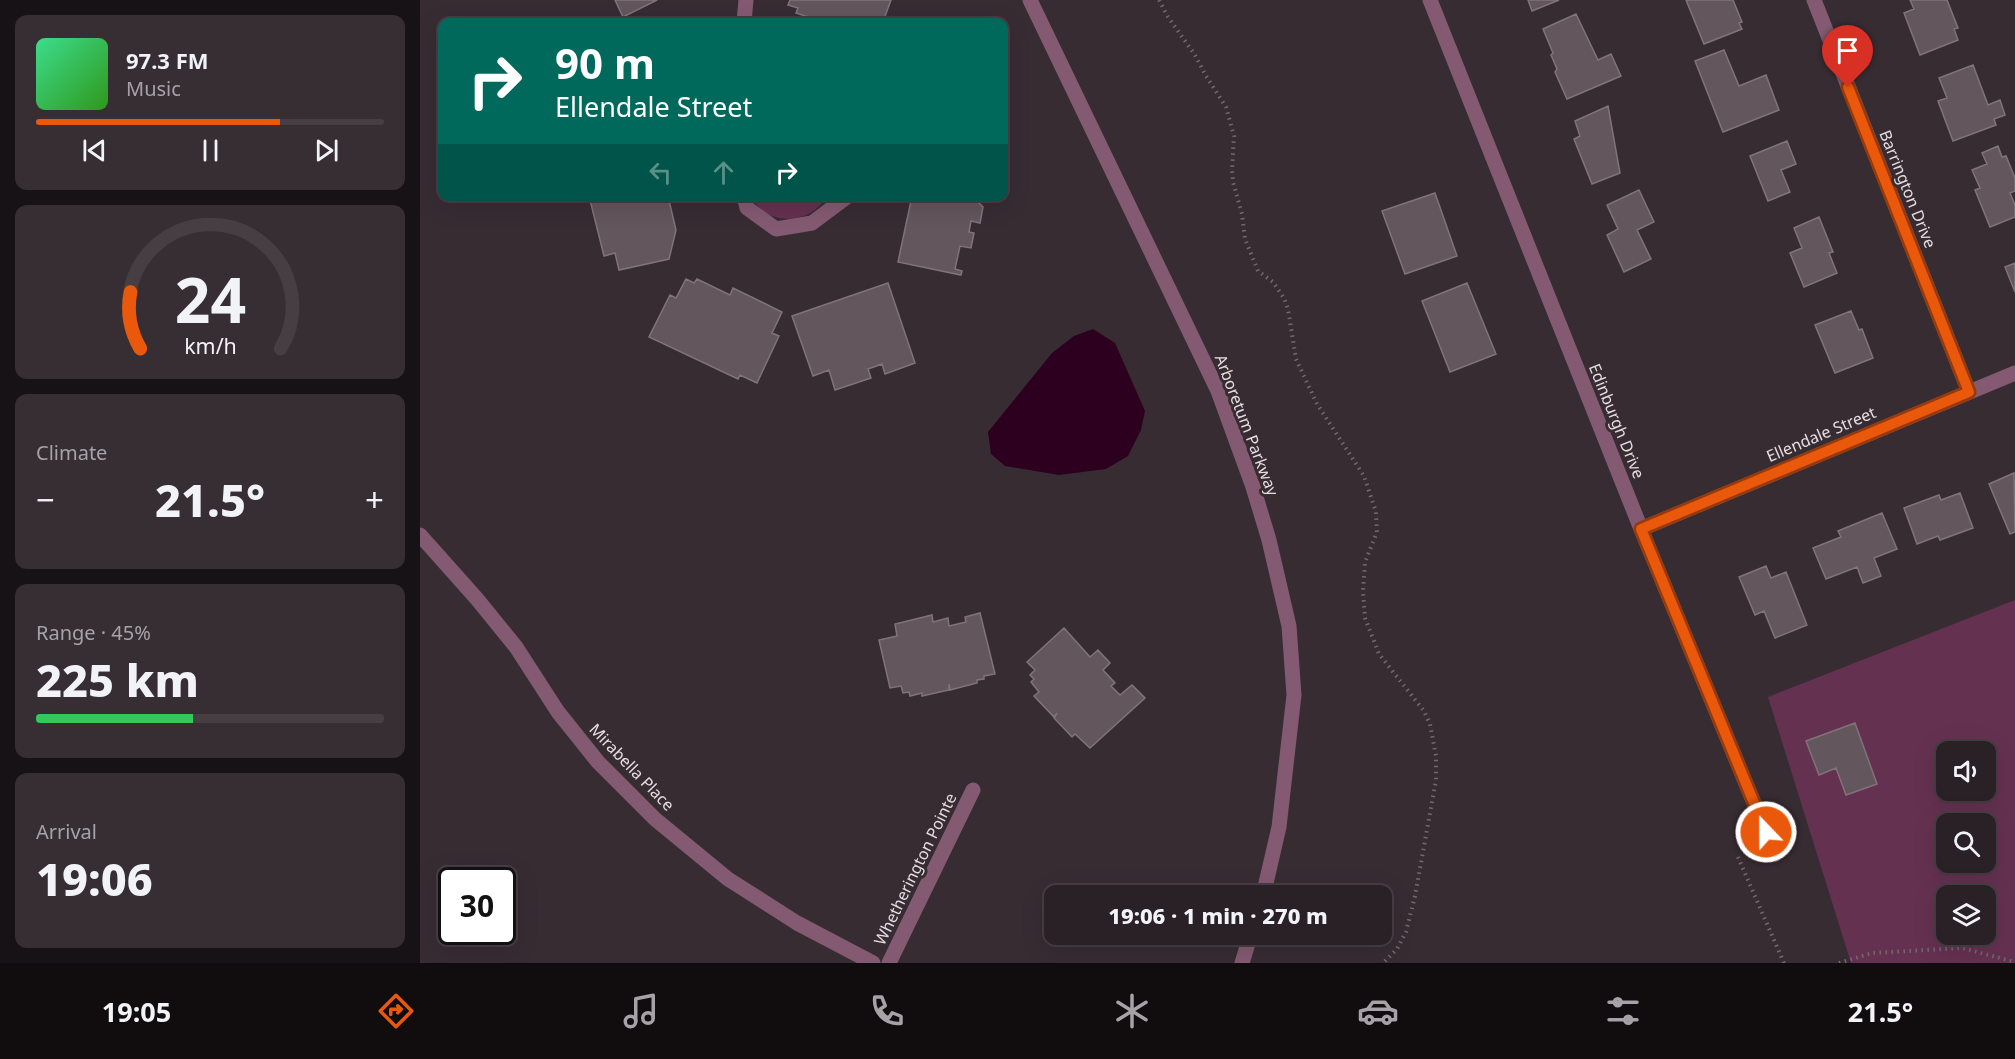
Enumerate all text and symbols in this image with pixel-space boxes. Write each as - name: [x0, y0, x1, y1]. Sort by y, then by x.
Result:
- pin: [1822, 25, 1873, 87]
- text: 90 m: [555, 34, 655, 91]
- icon: arrive: [1831, 34, 1864, 67]
- icon: right: [456, 42, 534, 120]
- text: 97.3 FM: [126, 45, 208, 75]
- text: Music: [126, 75, 181, 102]
- text: Ellendale Street: [555, 88, 752, 125]
- street label: Barrington Drive: [1874, 127, 1942, 251]
- icon: previous: [78, 134, 111, 167]
- icon: pause: [194, 134, 227, 167]
- icon: next: [310, 134, 343, 167]
- icon: left: [644, 156, 677, 189]
- icon: ahead: [707, 156, 740, 189]
- icon: right: [770, 156, 803, 189]
- text: 24: [174, 256, 246, 341]
- text: km/h: [184, 331, 236, 360]
- street label: Arboretum Parkway: [1210, 351, 1284, 500]
- street label: Edinburgh Drive: [1584, 360, 1650, 482]
- street label: Ellendale Street: [1763, 401, 1879, 467]
- text: Climate: [36, 439, 107, 466]
- text: 21.5°: [155, 469, 265, 530]
- text: −: [36, 477, 55, 522]
- text: +: [365, 477, 384, 522]
- text: Range · 45%: [36, 619, 151, 646]
- text: 225 km: [36, 649, 199, 710]
- street label: Mirabella Place: [585, 718, 679, 816]
- map controls: [1936, 741, 1996, 945]
- button: sound: [1936, 741, 1996, 801]
- street label: Whetherington Pointe: [869, 789, 961, 949]
- position arrow: [1734, 800, 1798, 864]
- button: search: [1936, 813, 1996, 873]
- text: Arrival: [36, 818, 97, 845]
- text: 19:06: [36, 848, 153, 909]
- speed limit sign: 30: [438, 867, 516, 945]
- button: layers: [1936, 885, 1996, 945]
- text: 19:06 · 1 min · 270 m: [1108, 900, 1328, 930]
- icon: directions: [375, 990, 417, 1032]
- icon: music: [620, 990, 662, 1032]
- icon: phone: [866, 990, 908, 1032]
- icon: climate: [1111, 990, 1153, 1032]
- icon: car: [1357, 990, 1399, 1032]
- icon: filters: [1602, 990, 1644, 1032]
- text: 19:05: [102, 993, 171, 1030]
- text: 21.5°: [1848, 993, 1913, 1030]

